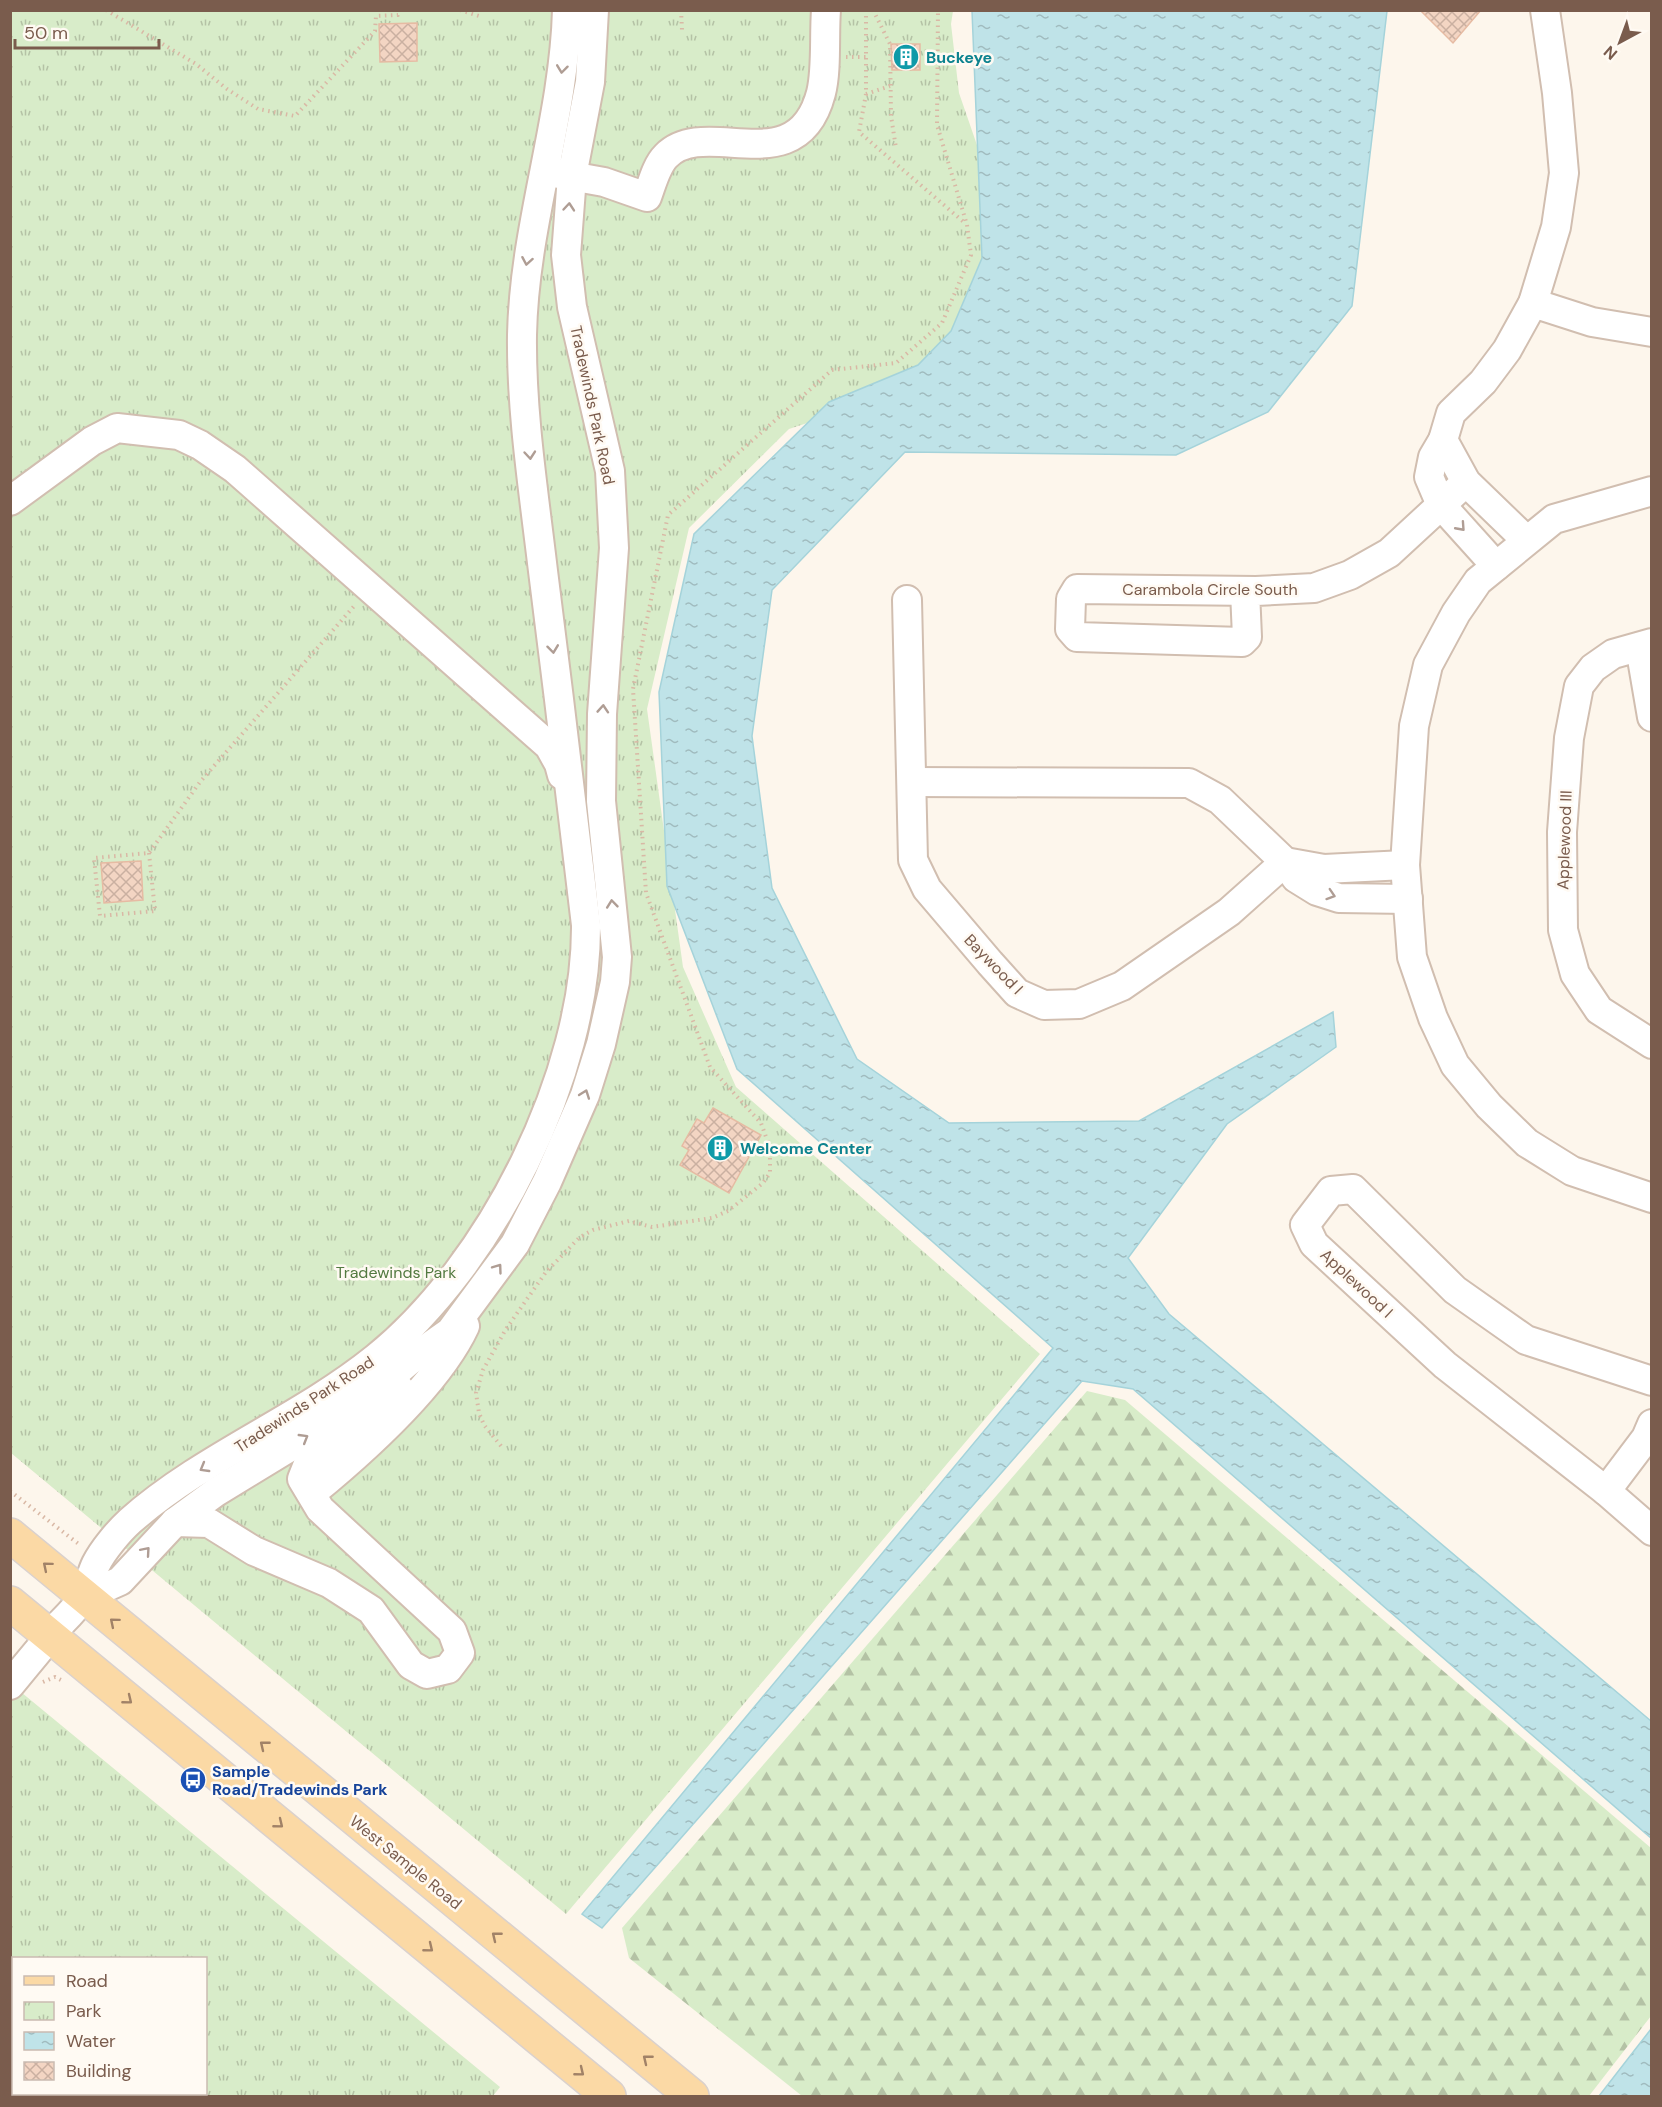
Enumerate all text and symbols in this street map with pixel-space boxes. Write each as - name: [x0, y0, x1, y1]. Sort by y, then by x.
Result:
- scale bar: [15, 12, 159, 50]
- north arrow: [1590, 12, 1650, 72]
- text: 50 m: [24, 21, 68, 45]
- text: N: [1599, 41, 1622, 65]
- building icon: Buckeye: [891, 42, 921, 72]
- place label: Buckeye: [926, 47, 992, 68]
- one-way arrow: [556, 64, 569, 73]
- one-way arrow: [562, 203, 575, 212]
- one-way arrow: [522, 256, 534, 265]
- street label: Tradewinds Park Road: [565, 324, 620, 487]
- one-way arrow: [523, 450, 536, 460]
- one-way arrow: [1454, 521, 1465, 531]
- street label: Carambola Circle South: [1122, 579, 1298, 600]
- one-way arrow: [546, 644, 559, 653]
- one-way arrow: [596, 705, 609, 714]
- street label: Applewood III: [1552, 790, 1577, 890]
- one-way arrow: [1325, 888, 1336, 900]
- one-way arrow: [606, 899, 619, 908]
- street label: Baywood I: [960, 930, 1028, 999]
- one-way arrow: [578, 1089, 590, 1100]
- building icon: Welcome Center: [705, 1133, 735, 1163]
- place label: Welcome Center: [740, 1138, 872, 1159]
- street label: Applewood I: [1316, 1244, 1397, 1322]
- park label: Tradewinds Park: [336, 1262, 456, 1283]
- one-way arrow: [490, 1263, 501, 1274]
- street label: Tradewinds Park Road: [231, 1351, 378, 1457]
- one-way arrow: [298, 1434, 308, 1446]
- one-way arrow: [199, 1461, 210, 1472]
- one-way arrow: [139, 1547, 150, 1558]
- one-way arrow: [43, 1562, 54, 1573]
- one-way arrow: [110, 1618, 121, 1629]
- one-way arrow: [121, 1693, 132, 1704]
- one-way arrow: [260, 1742, 271, 1753]
- place label: Sample Road/Tradewinds Park: [212, 1761, 388, 1800]
- bus stop icon: Sample Road/Tradewinds Park: [178, 1765, 208, 1795]
- street label: West Sample Road: [345, 1811, 466, 1914]
- one-way arrow: [272, 1817, 283, 1828]
- one-way arrow: [492, 1932, 503, 1943]
- one-way arrow: [422, 1941, 433, 1952]
- legend: [12, 1957, 207, 2095]
- text: Road: [66, 1969, 108, 1993]
- text: Park: [66, 1999, 102, 2023]
- text: Water: [66, 2029, 116, 2053]
- one-way arrow: [643, 2056, 654, 2067]
- text: Building: [66, 2059, 131, 2083]
- one-way arrow: [573, 2065, 584, 2076]

